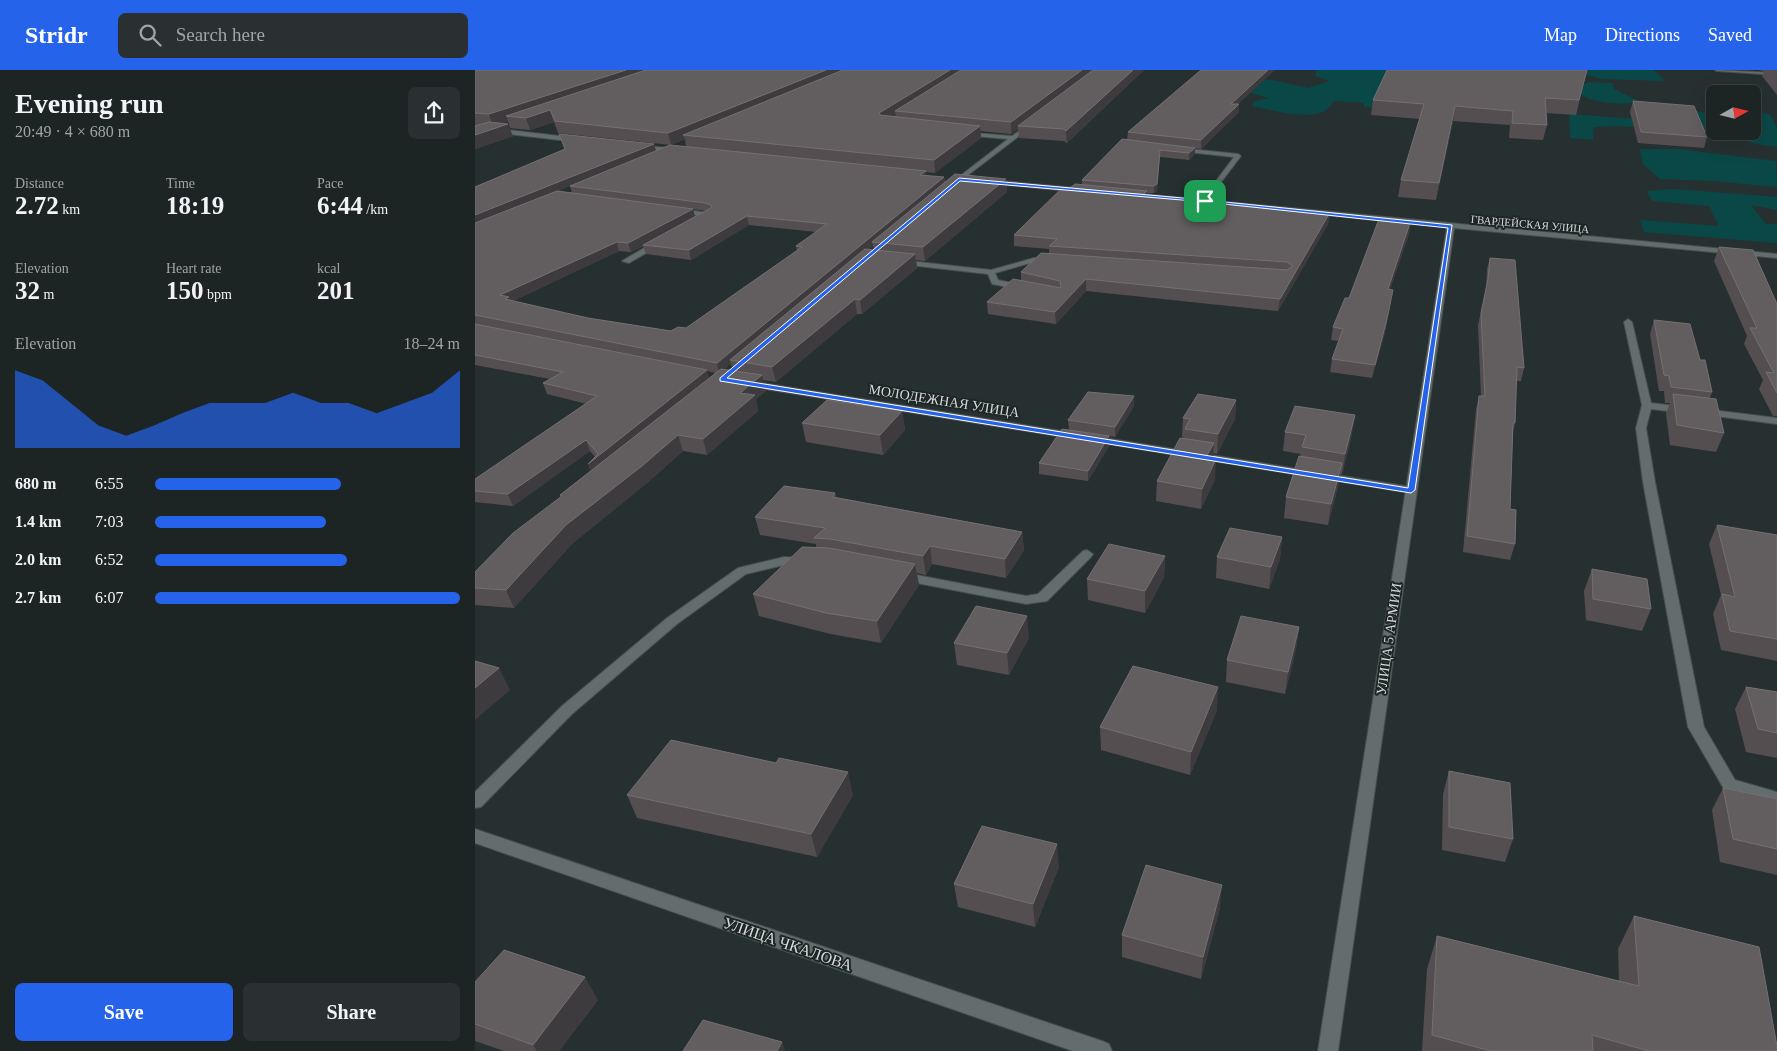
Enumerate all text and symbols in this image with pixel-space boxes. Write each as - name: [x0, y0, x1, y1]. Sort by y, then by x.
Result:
- search box: [118, 13, 468, 58]
- icon: search: [136, 21, 164, 49]
- text: Stridr: [25, 22, 88, 48]
- text: Search here: [176, 24, 265, 45]
- text: Map: [1544, 25, 1577, 45]
- text: Directions: [1605, 25, 1680, 45]
- text: Saved: [1708, 25, 1752, 45]
- north arrow: [1706, 85, 1761, 140]
- map controls: [1706, 85, 1761, 140]
- button: share: [408, 87, 460, 139]
- text: Evening run: [15, 88, 164, 119]
- text: 20:49 · 4 × 680 m: [15, 123, 130, 140]
- text: Distance: [15, 176, 64, 191]
- text: Time: [166, 176, 195, 191]
- text: Pace: [317, 176, 343, 191]
- pin: [1184, 180, 1226, 222]
- icon: arrive: [1191, 187, 1219, 215]
- text: 2.72: [15, 192, 59, 219]
- text: 18:19: [166, 192, 224, 219]
- text: 6:44: [317, 192, 363, 219]
- text: km: [59, 202, 80, 217]
- text: /km: [363, 202, 388, 217]
- street label: ГВАРДЕЙСКАЯ УЛИЦА: [1470, 213, 1590, 235]
- text: Elevation: [15, 261, 69, 276]
- text: Heart rate: [166, 261, 222, 276]
- text: kcal: [317, 261, 340, 276]
- text: 32: [15, 277, 40, 304]
- text: 150: [166, 277, 204, 304]
- text: 201: [317, 277, 355, 304]
- text: m: [40, 287, 54, 302]
- text: bpm: [204, 287, 232, 302]
- text: Elevation: [15, 335, 76, 352]
- text: 18–24 m: [404, 335, 460, 352]
- street label: МОЛОДЕЖНАЯ УЛИЦА: [867, 382, 1021, 420]
- text: 680 m: [15, 475, 56, 492]
- text: 6:55: [95, 475, 123, 492]
- text: 1.4 km: [15, 513, 61, 530]
- text: 7:03: [95, 513, 123, 530]
- text: 2.0 km: [15, 551, 61, 568]
- text: 6:52: [95, 551, 123, 568]
- street label: УЛИЦА 5 АРМИИ: [1374, 582, 1404, 696]
- text: 2.7 km: [15, 589, 61, 606]
- text: 6:07: [95, 589, 123, 606]
- street label: УЛИЦА ЧКАЛОВА: [721, 914, 855, 975]
- button: Save: [15, 983, 233, 1041]
- button: Share: [243, 983, 460, 1041]

